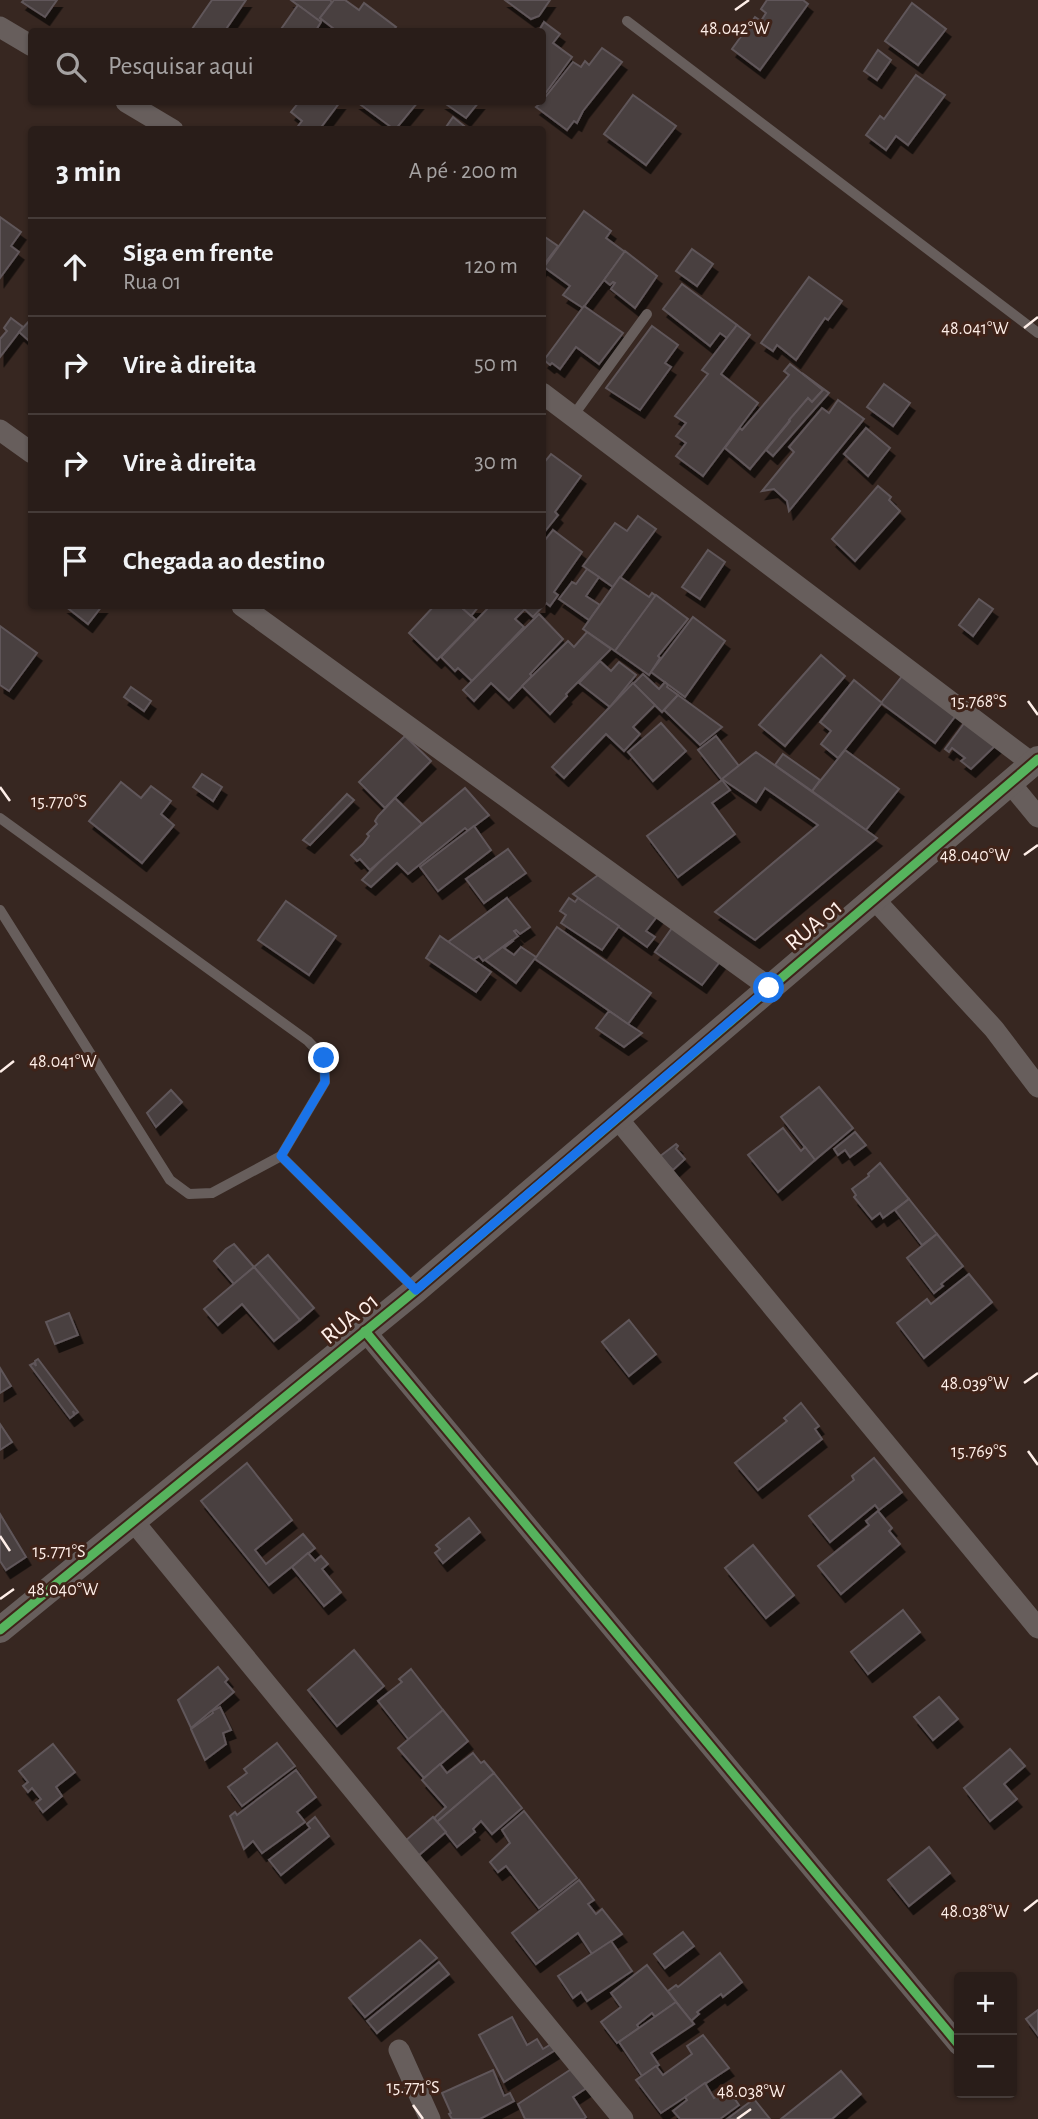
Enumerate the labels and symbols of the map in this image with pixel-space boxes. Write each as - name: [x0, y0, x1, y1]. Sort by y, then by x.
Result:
- text: 48.042°W: [700, 20, 770, 38]
- text: 48.041°W: [941, 320, 1009, 338]
- text: 15.768°S: [951, 693, 1007, 711]
- text: 15.770°S: [31, 793, 87, 811]
- text: 48.040°W: [940, 847, 1010, 865]
- street label: RUA 01: [781, 895, 847, 955]
- route start: [753, 972, 784, 1003]
- route end: [308, 1042, 339, 1073]
- text: 48.041°W: [29, 1053, 97, 1071]
- street label: RUA 01: [317, 1289, 383, 1349]
- text: 48.039°W: [941, 1375, 1009, 1393]
- text: 15.769°S: [951, 1443, 1007, 1461]
- text: 15.771°S: [33, 1543, 85, 1561]
- text: 48.040°W: [28, 1581, 98, 1599]
- text: 48.038°W: [941, 1903, 1009, 1921]
- text: 15.771°S: [387, 2079, 439, 2097]
- text: 48.038°W: [717, 2083, 785, 2101]

